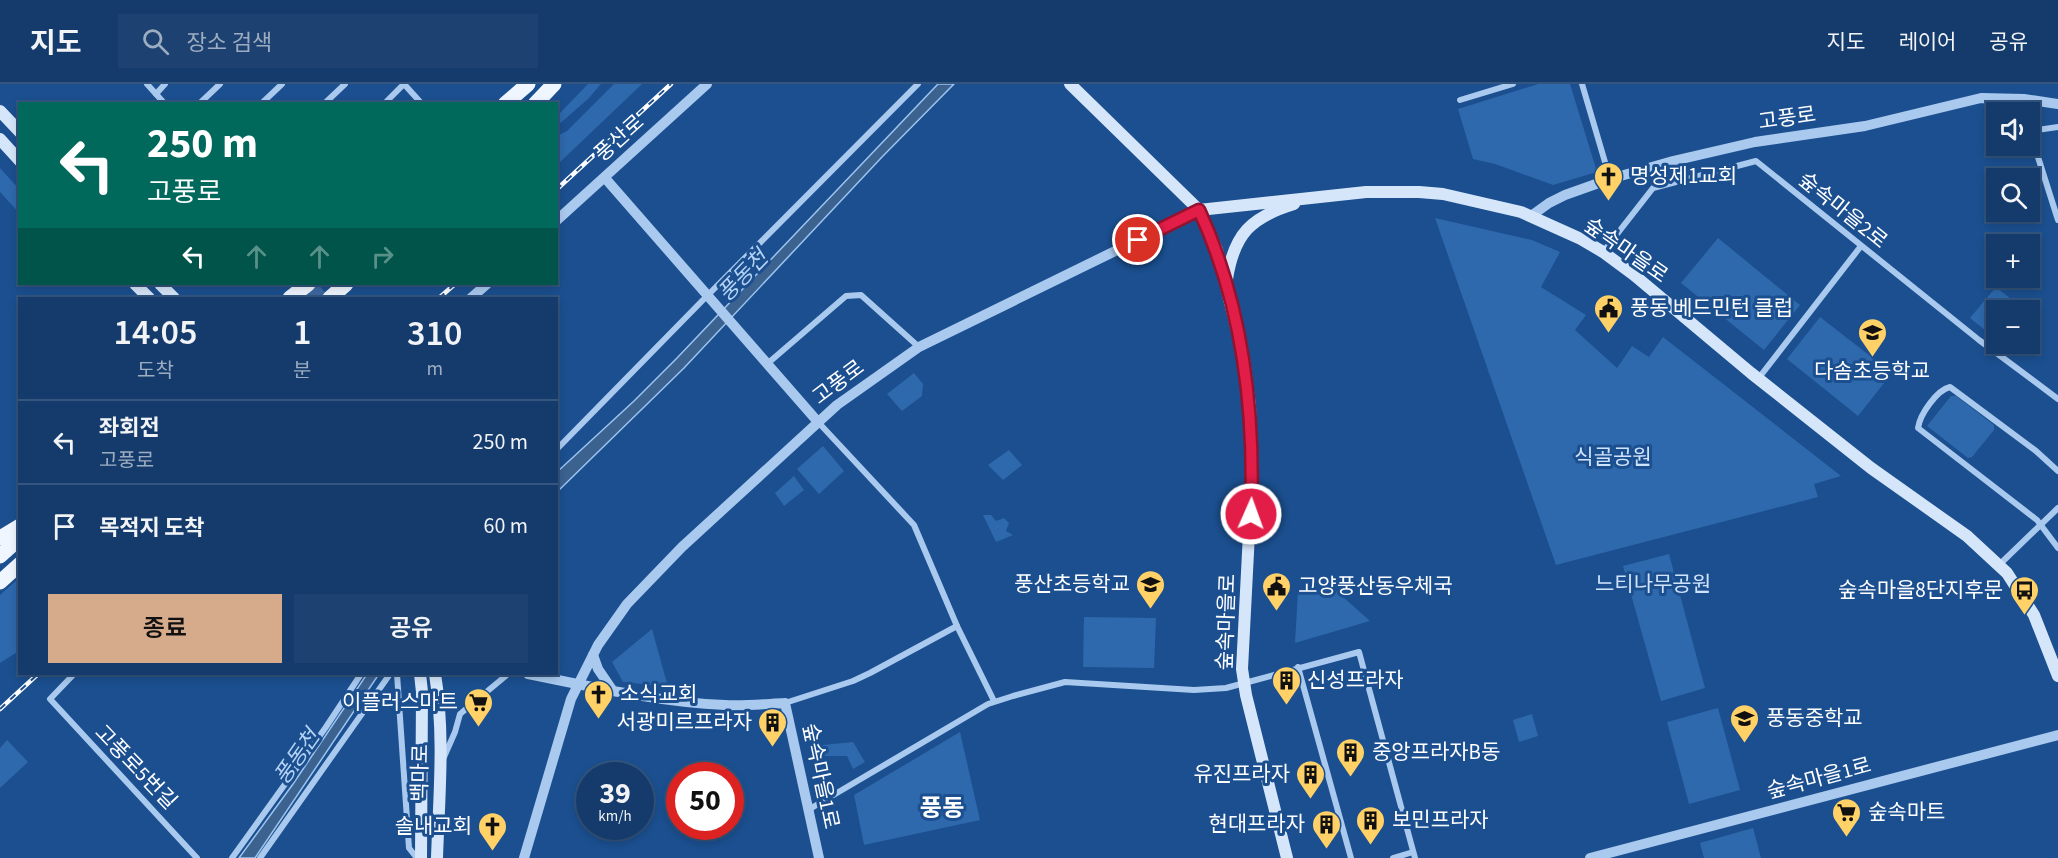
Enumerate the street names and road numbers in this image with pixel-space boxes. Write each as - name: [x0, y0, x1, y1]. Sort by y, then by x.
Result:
- street label: 고풍로: [1756, 99, 1818, 137]
- street label: 풍산로: [587, 107, 651, 169]
- street label: 숲속마을2로: [1792, 165, 1894, 255]
- street label: 숲속마을로: [1578, 210, 1674, 290]
- street label: 고풍로: [806, 353, 870, 411]
- street label: 숲속마을로: [1209, 573, 1243, 671]
- street label: 고풍로5번길: [88, 718, 184, 816]
- street label: 숲속마을1로: [795, 721, 847, 831]
- street label: 백마로: [404, 744, 436, 802]
- street label: 숲속마을1로: [1763, 750, 1875, 806]

